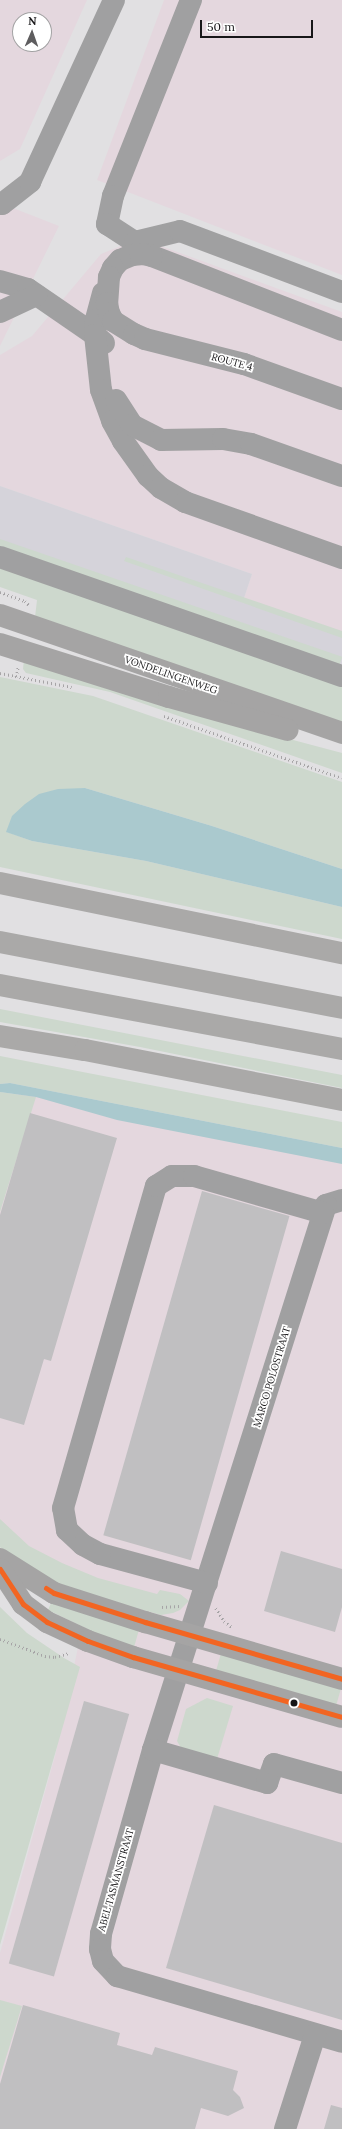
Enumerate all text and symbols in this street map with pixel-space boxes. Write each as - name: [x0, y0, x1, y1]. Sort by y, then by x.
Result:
- north arrow: [12, 12, 52, 52]
- scale bar: [202, 12, 315, 38]
- text: N: [28, 14, 37, 28]
- text: 50 m: [207, 19, 235, 34]
- street label: ROUTE 4: [210, 351, 254, 373]
- street label: VONDELINGENWEG: [123, 653, 219, 697]
- street label: MARCO POLOSTRAAT: [251, 1325, 293, 1429]
- unlabelled marker: [289, 1698, 299, 1708]
- street label: ABEL TASMANSTRAAT: [96, 1827, 136, 1933]

